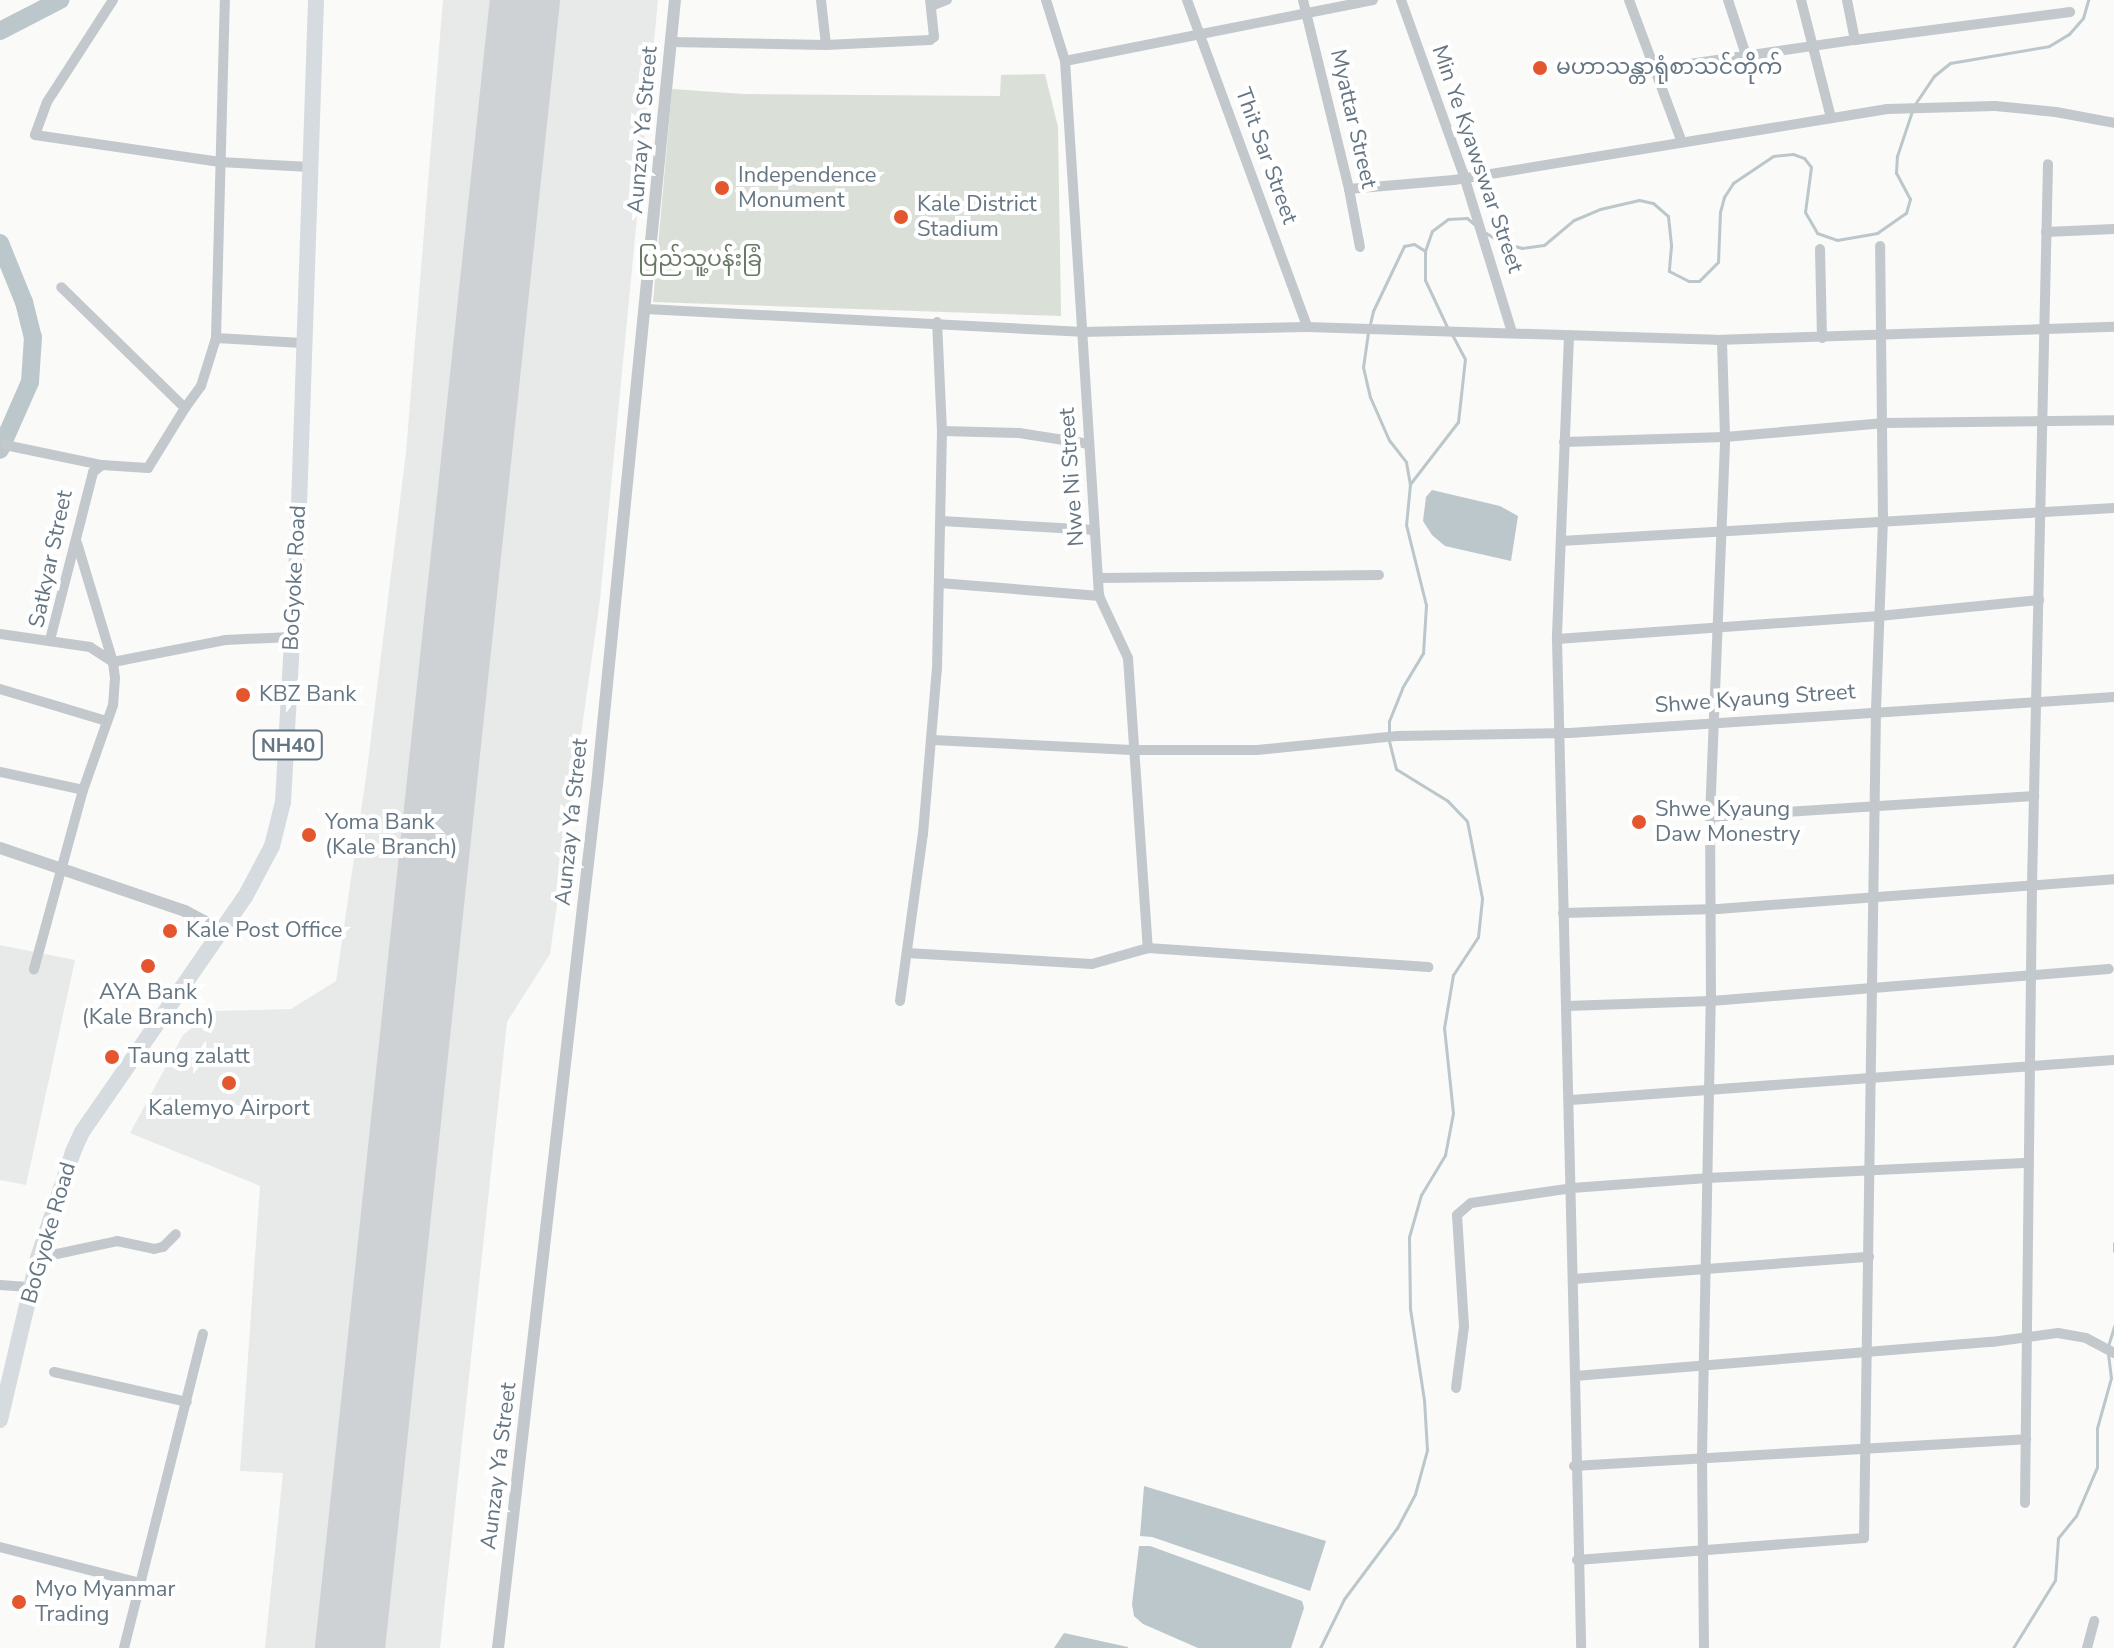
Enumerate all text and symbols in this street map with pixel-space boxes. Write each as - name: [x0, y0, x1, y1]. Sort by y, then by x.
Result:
- street label: Min Ye Kyawswar Street: [1426, 42, 1528, 276]
- street label: Aunzay Ya Street: [623, 45, 663, 215]
- street label: Myattar Street: [1324, 47, 1382, 191]
- place label: မဟာသန္တာရုံစာသင်တိုက်: [1556, 55, 1783, 81]
- marker: မဟာသန္တာရုံစာသင်တိုက်: [1531, 59, 1549, 77]
- street label: Thit Sar Street: [1229, 84, 1303, 228]
- place label: Independence Monument: [738, 162, 876, 214]
- marker: Independence Monument: [713, 179, 731, 197]
- place label: Kale District Stadium: [917, 191, 1037, 242]
- marker: Kale District Stadium: [892, 208, 910, 226]
- park label: ပြည်သူ့ပန်းခြံ: [638, 247, 762, 273]
- street label: Nwe Ni Street: [1054, 407, 1090, 547]
- street label: Satkyar Street: [24, 488, 78, 630]
- street label: BoGyoke Road: [278, 505, 312, 651]
- street label: Shwe Kyaung Street: [1654, 679, 1856, 719]
- place label: KBZ Bank: [259, 682, 356, 708]
- marker: KBZ Bank: [234, 686, 252, 704]
- road number: NH40: [252, 729, 324, 761]
- street label: Aunzay Ya Street: [550, 737, 594, 907]
- place label: Shwe Kyaung Daw Monestry: [1655, 796, 1800, 848]
- place label: Yoma Bank (Kale Branch): [325, 809, 458, 860]
- marker: Shwe Kyaung Daw Monestry: [1630, 813, 1648, 831]
- marker: Yoma Bank (Kale Branch): [300, 826, 318, 844]
- place label: Kale Post Office: [186, 918, 342, 944]
- marker: Kale Post Office: [161, 922, 179, 940]
- marker: AYA Bank (Kale Branch): [139, 957, 157, 975]
- place label: AYA Bank (Kale Branch): [82, 979, 214, 1030]
- place label: Taung zalatt: [128, 1044, 250, 1070]
- marker: Taung zalatt: [103, 1048, 121, 1066]
- marker: Kalemyo Airport: [220, 1074, 238, 1092]
- place label: Kalemyo Airport: [148, 1096, 310, 1122]
- street label: BoGyoke Road: [16, 1159, 82, 1307]
- street label: Aunzay Ya Street: [476, 1381, 522, 1551]
- place label: Myo Myanmar Trading: [35, 1576, 175, 1628]
- marker: Myo Myanmar Trading: [10, 1593, 28, 1611]

